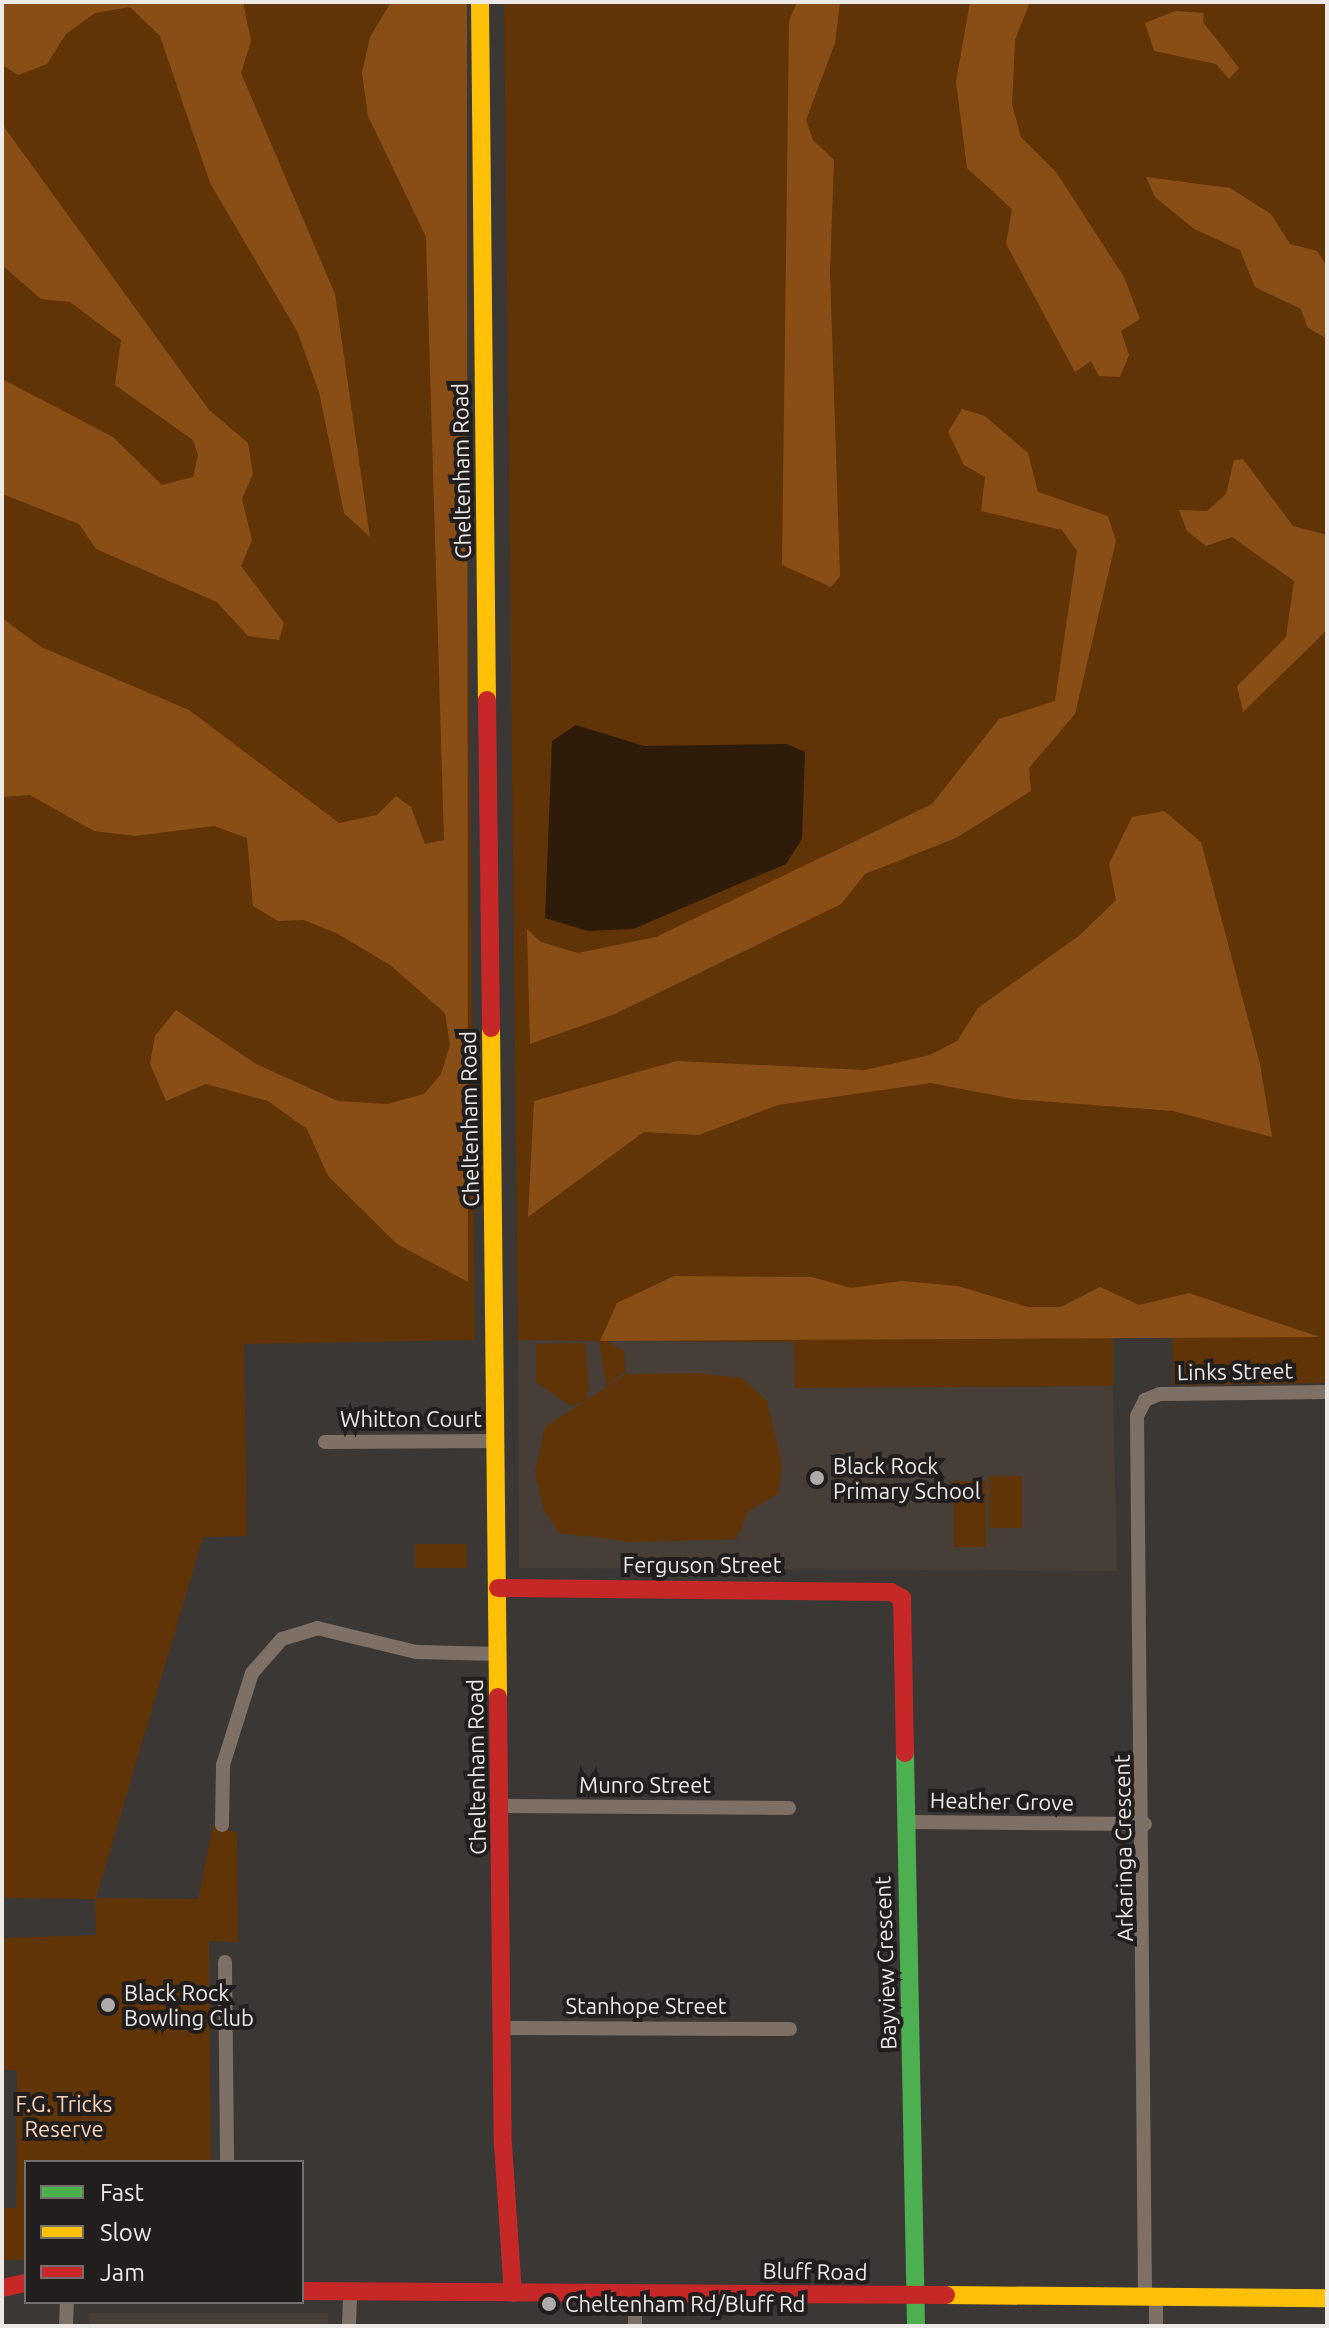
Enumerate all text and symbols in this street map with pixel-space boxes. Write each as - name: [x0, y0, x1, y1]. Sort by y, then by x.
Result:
- street label: Cheltenham Road: [446, 383, 476, 559]
- street label: Cheltenham Road: [454, 1031, 484, 1207]
- street label: Links Street: [1177, 1357, 1293, 1385]
- street label: Whitton Court: [340, 1406, 482, 1432]
- place label: Black Rock Primary School: [833, 1452, 980, 1504]
- marker: Black Rock Primary School: [808, 1469, 826, 1487]
- street label: Ferguson Street: [623, 1552, 781, 1578]
- street label: Cheltenham Road: [461, 1679, 491, 1855]
- street label: Arkaringa Crescent: [1108, 1754, 1138, 1942]
- street label: Munro Street: [579, 1772, 711, 1798]
- street label: Heather Grove: [930, 1787, 1074, 1815]
- street label: Bayview Crescent: [869, 1876, 901, 2050]
- place label: Black Rock Bowling Club: [124, 1979, 254, 2030]
- street label: Stanhope Street: [566, 1993, 726, 2019]
- marker: Black Rock Bowling Club: [99, 1996, 117, 2014]
- park label: F.G. Tricks Reserve: [16, 2090, 112, 2142]
- legend: [24, 2160, 304, 2304]
- text: Fast: [100, 2179, 144, 2206]
- text: Slow: [100, 2219, 152, 2246]
- street label: Bluff Road: [762, 2257, 868, 2285]
- text: Jam: [100, 2259, 145, 2286]
- place label: Cheltenham Rd/Bluff Rd: [565, 2291, 805, 2317]
- marker: Cheltenham Rd/Bluff Rd: [540, 2295, 558, 2313]

